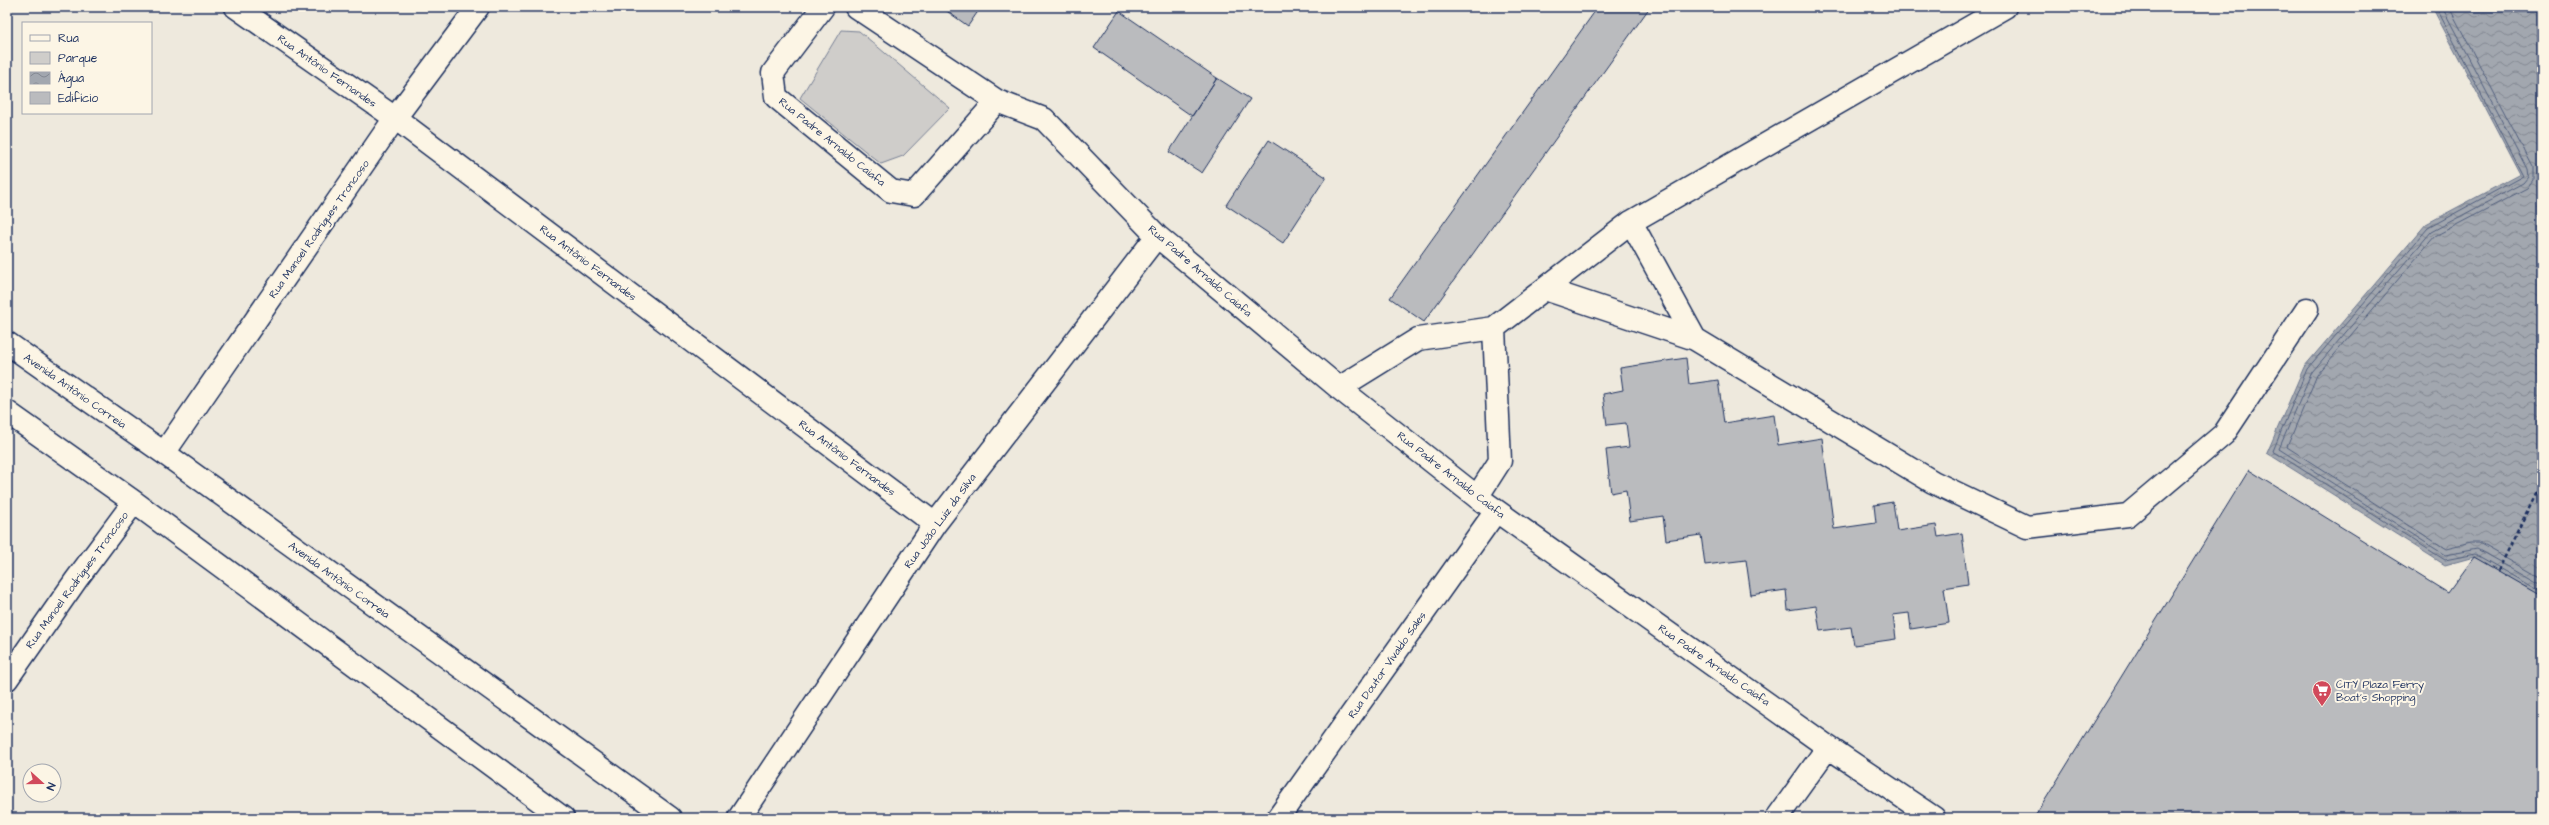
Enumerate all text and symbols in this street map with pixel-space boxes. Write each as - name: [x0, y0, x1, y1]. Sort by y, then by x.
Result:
- legend: [22, 22, 152, 114]
- text: Rua: [58, 30, 79, 47]
- street label: Rua Antônio Fernandes: [274, 31, 380, 111]
- text: Parque: [58, 50, 98, 67]
- text: Água: [58, 70, 84, 88]
- text: Edifício: [58, 90, 98, 107]
- street label: Rua Padre Arnaldo Caiafa: [776, 94, 889, 190]
- street label: Rua Manoel Rodrigues Troncoso: [265, 156, 374, 302]
- street label: Rua Antônio Fernandes: [536, 222, 640, 305]
- street label: Rua Padre Arnaldo Caiafa: [1145, 222, 1255, 321]
- street label: Avenida Antônio Correia: [21, 350, 130, 432]
- street label: Rua Antônio Fernandes: [795, 417, 899, 500]
- street label: Rua Padre Arnaldo Caiafa: [1394, 428, 1508, 522]
- street label: Rua João Luiz da Silva: [901, 470, 980, 571]
- street label: Rua Manoel Rodrigues Troncoso: [22, 508, 133, 652]
- street label: Avenida Antônio Correia: [285, 538, 393, 622]
- street label: Rua Doutor Vivaldo Sales: [1344, 608, 1430, 721]
- street label: Rua Padre Arnaldo Caiafa: [1655, 621, 1773, 710]
- place label: CITY Plaza Ferry Boat's Shopping: [2336, 677, 2424, 706]
- supermarket icon: CITY Plaza Ferry Boat's Shopping: [2311, 679, 2333, 707]
- north arrow: [22, 763, 62, 803]
- text: N: [43, 780, 59, 792]

